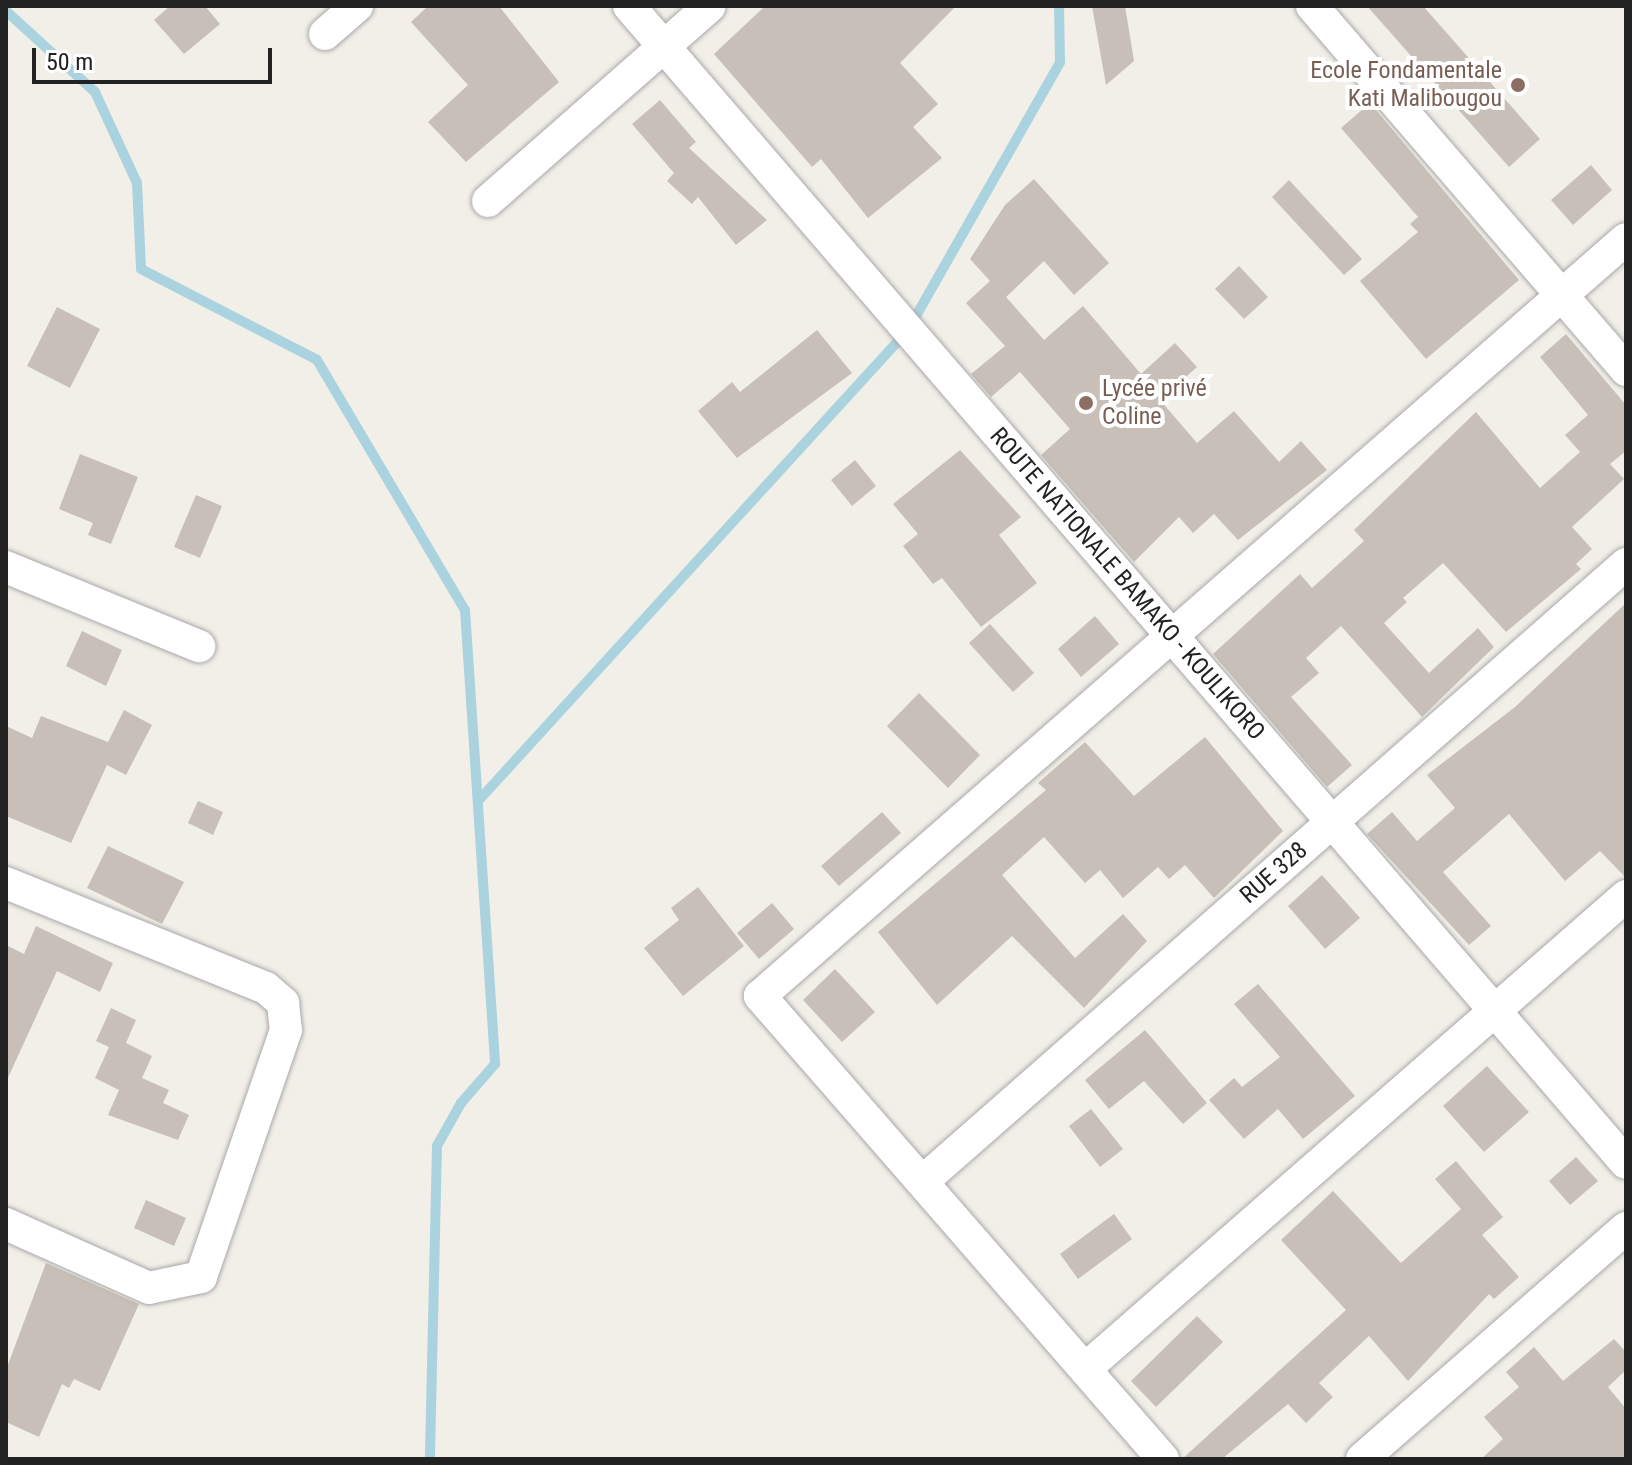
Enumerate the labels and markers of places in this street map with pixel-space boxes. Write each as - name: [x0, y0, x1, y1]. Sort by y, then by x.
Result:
- place label: Ecole Fondamentale Kati Malibougou: [1310, 57, 1502, 113]
- marker: Ecole Fondamentale Kati Malibougou: [1509, 76, 1527, 94]
- place label: Lycée privé Coline: [1102, 375, 1207, 431]
- marker: Lycée privé Coline: [1077, 394, 1095, 412]

